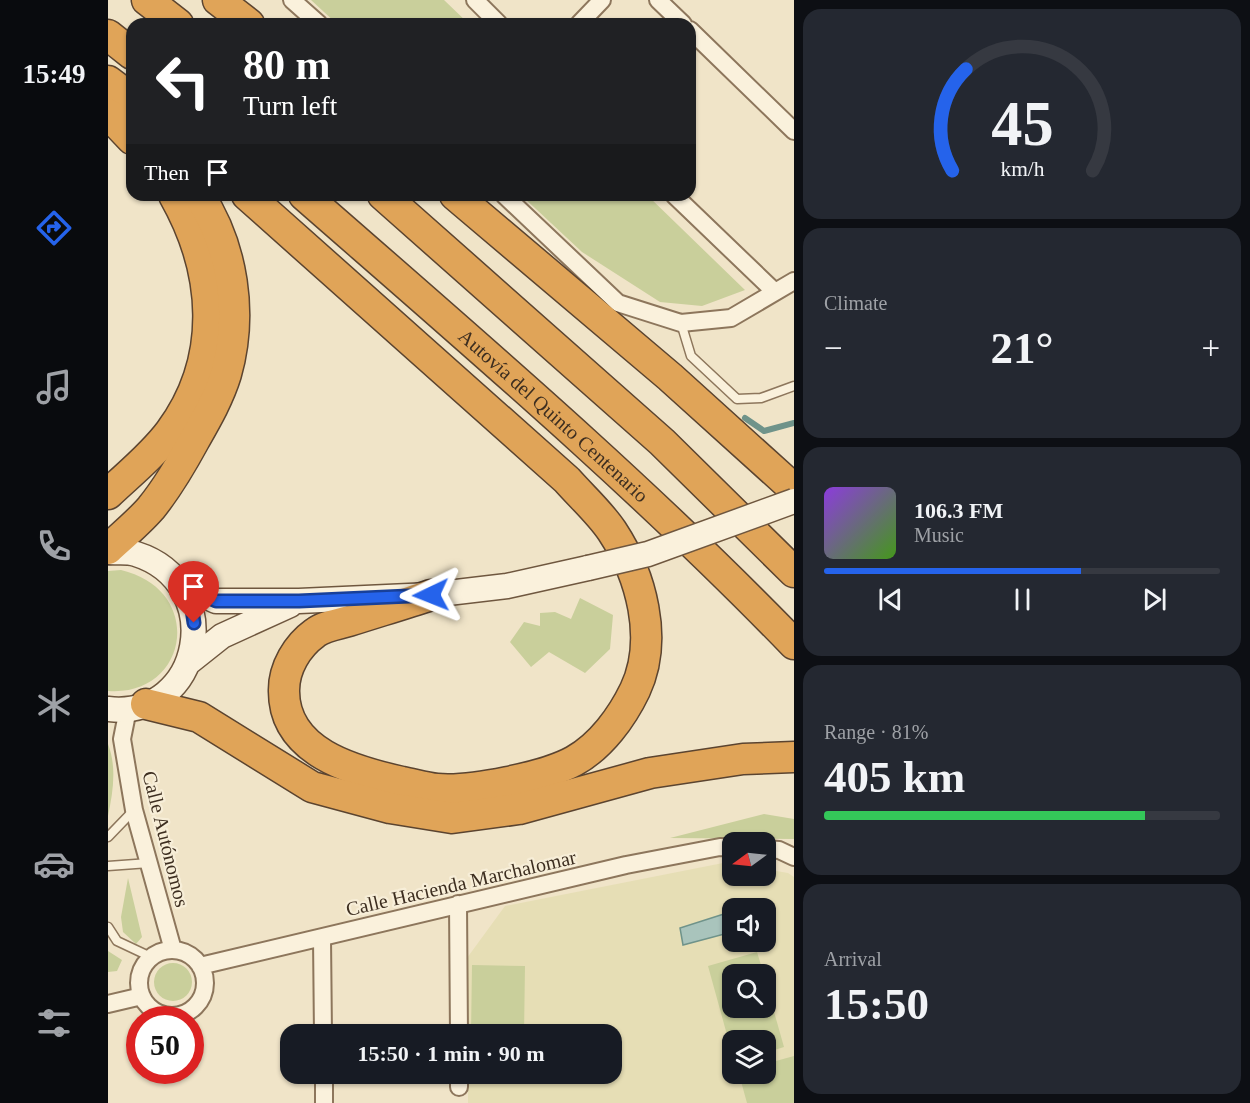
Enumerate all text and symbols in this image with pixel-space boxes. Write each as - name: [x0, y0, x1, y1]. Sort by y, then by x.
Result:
- icon: left: [144, 42, 222, 120]
- text: 80 m: [243, 42, 331, 88]
- text: 15:49: [23, 59, 86, 89]
- text: 45: [991, 89, 1053, 158]
- text: Turn left: [243, 91, 337, 121]
- icon: arrive: [201, 156, 234, 189]
- text: km/h: [1000, 157, 1044, 181]
- text: Then: [144, 160, 189, 185]
- icon: directions: [33, 207, 75, 249]
- text: Climate: [824, 292, 887, 314]
- text: 21°: [991, 323, 1054, 373]
- street label: Autovía del Quinto Centenario: [454, 324, 653, 506]
- text: −: [824, 330, 843, 366]
- text: +: [1201, 330, 1220, 366]
- icon: music: [33, 366, 75, 408]
- text: 106.3 FM: [914, 498, 1003, 523]
- text: Music: [914, 524, 964, 546]
- icon: phone: [33, 525, 75, 567]
- pin: [168, 561, 219, 623]
- position arrow: [399, 563, 463, 627]
- icon: arrive: [177, 570, 210, 603]
- icon: previous: [874, 583, 907, 616]
- icon: pause: [1006, 583, 1039, 616]
- icon: next: [1138, 583, 1171, 616]
- icon: climate: [33, 684, 75, 726]
- text: Range · 81%: [824, 721, 928, 743]
- text: 405 km: [824, 752, 965, 802]
- street label: Calle Autónomos: [138, 769, 194, 910]
- north arrow: [722, 832, 776, 886]
- map controls: [722, 832, 776, 1084]
- icon: car: [33, 843, 75, 885]
- street label: Calle Hacienda Marchalomar: [344, 846, 579, 920]
- button: sound: [722, 898, 776, 952]
- text: Arrival: [824, 948, 882, 970]
- button: search: [722, 964, 776, 1018]
- text: 15:50: [824, 979, 929, 1029]
- icon: filters: [33, 1002, 75, 1044]
- speed limit sign: 50: [126, 1006, 204, 1084]
- button: layers: [722, 1030, 776, 1084]
- text: 15:50 · 1 min · 90 m: [358, 1041, 545, 1066]

